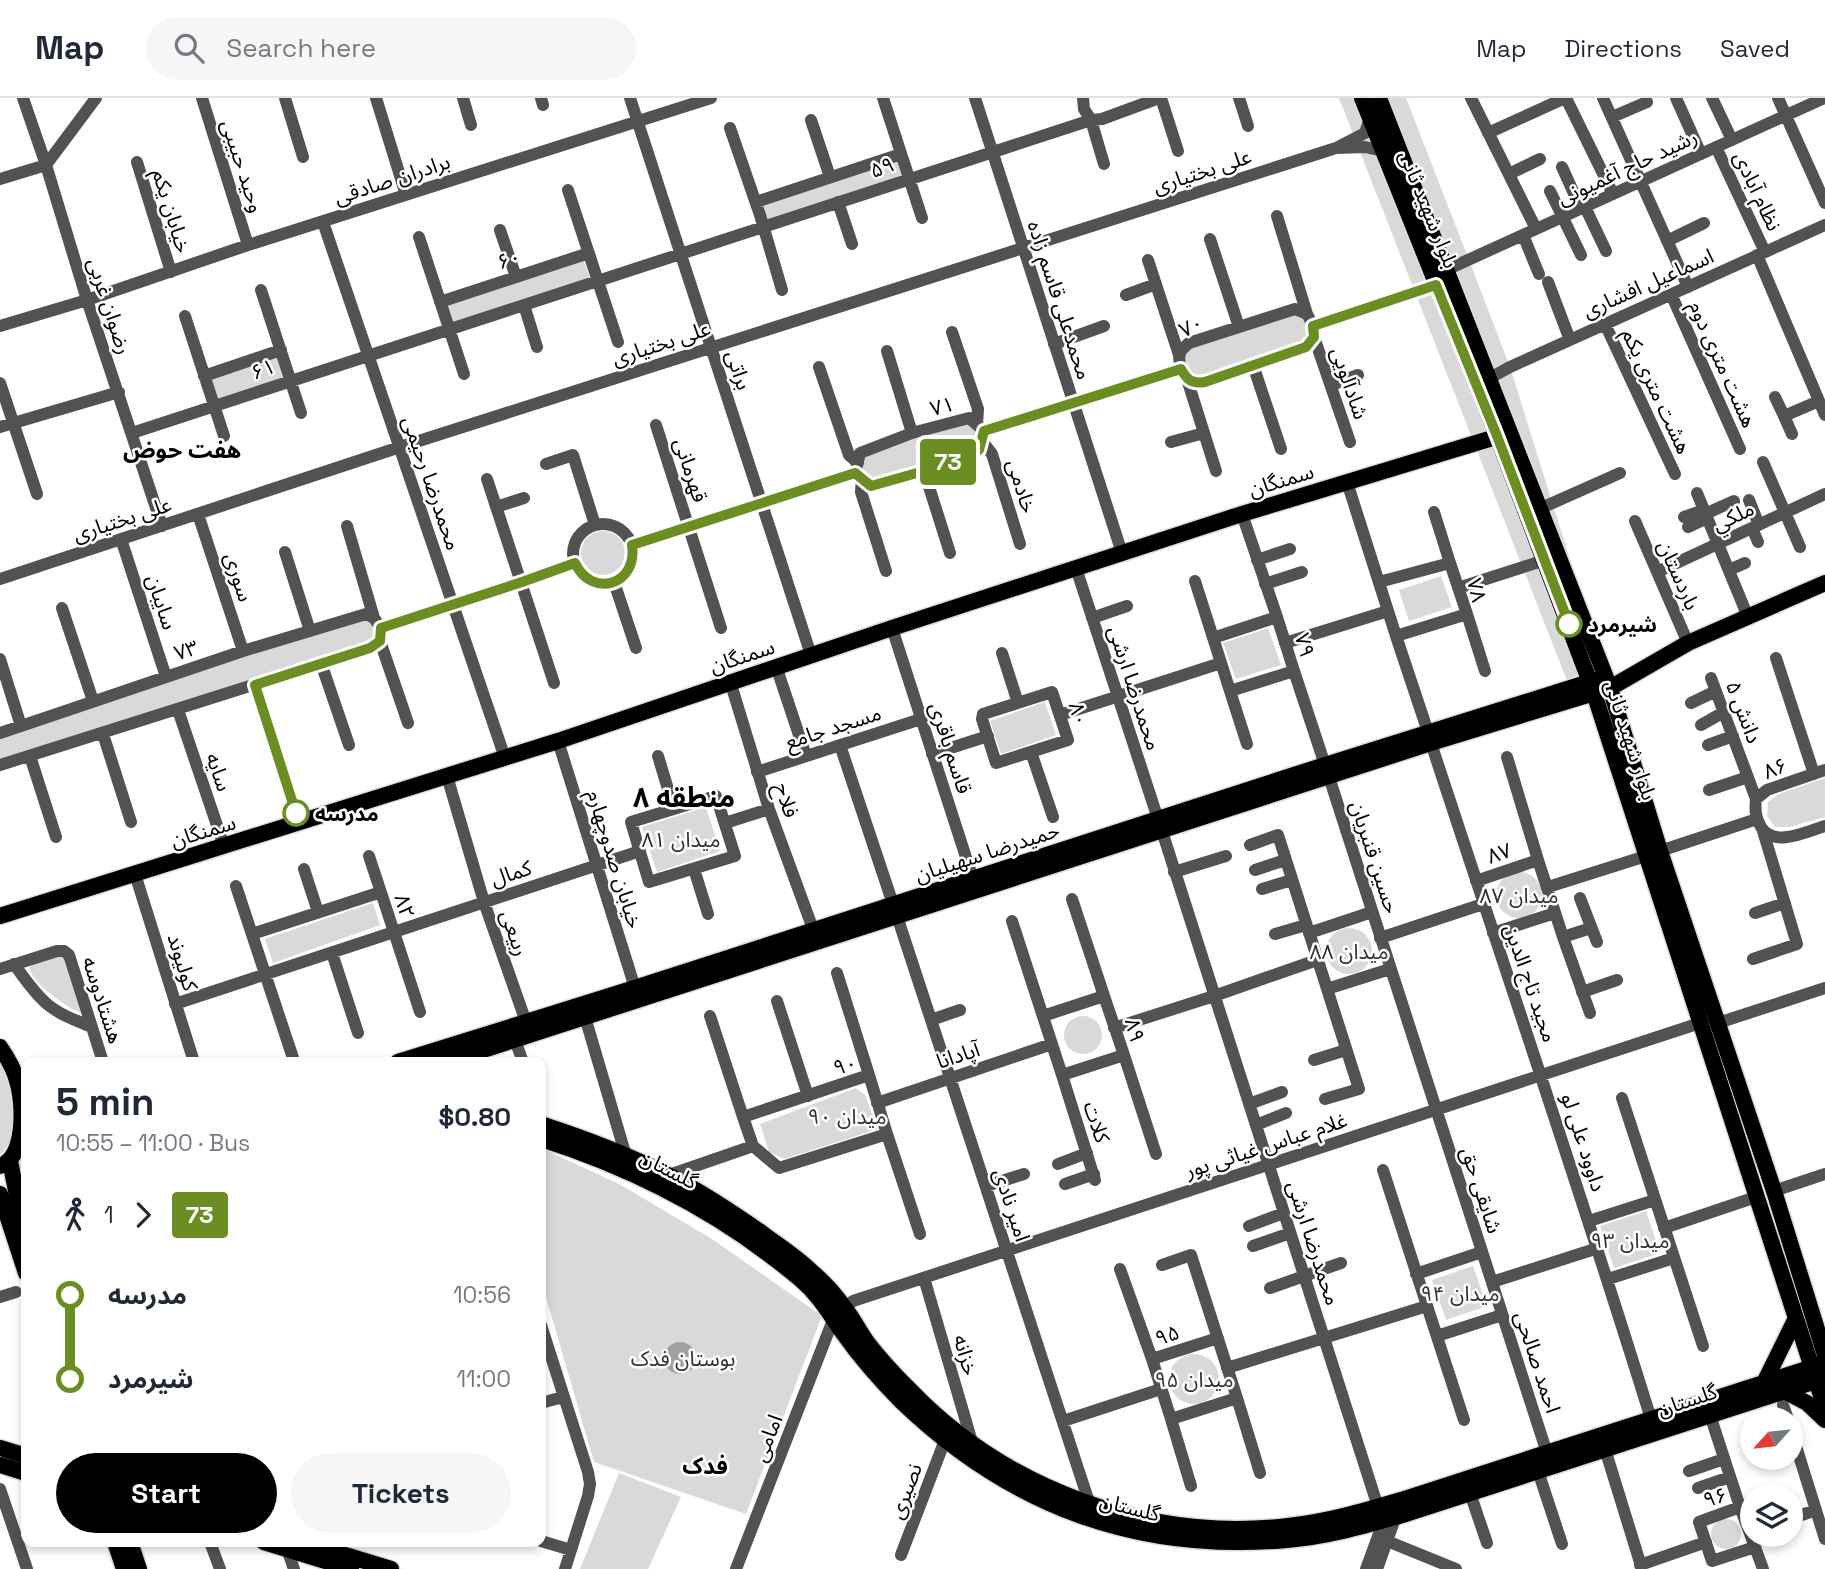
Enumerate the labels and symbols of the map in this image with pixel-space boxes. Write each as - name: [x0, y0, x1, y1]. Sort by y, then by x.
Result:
- street label: وحید حبیبی: [215, 116, 271, 216]
- street label: رشید حاج آغمیونی: [1553, 123, 1702, 213]
- street label: علی بختیاری: [1149, 142, 1255, 200]
- street label: بلوار شهید ثانی: [1393, 146, 1465, 272]
- street label: نظام آبادی: [1725, 147, 1788, 236]
- street label: برادران صادقی: [331, 148, 453, 210]
- street label: ۵۹: [866, 150, 898, 184]
- street label: خیابان یکم: [145, 166, 198, 257]
- street label: محمدعلی قاسم زاده: [1020, 217, 1098, 383]
- street label: ۶۰: [493, 242, 525, 276]
- street label: اسماعیل افشاری: [1578, 242, 1718, 324]
- street label: رضوان غربی: [82, 254, 138, 358]
- street label: هشت متری دوم: [1680, 296, 1763, 433]
- street label: ۷۰: [1174, 309, 1208, 343]
- street label: علی بختیاری: [608, 314, 714, 372]
- street label: هشت متری یکم: [1614, 324, 1698, 459]
- street label: شادآلویی: [1325, 343, 1375, 423]
- street label: براتی: [720, 347, 758, 393]
- street label: ۶۱: [247, 352, 279, 386]
- street label: ۷۱: [927, 390, 957, 422]
- street label: محمدرضا رحیمی: [396, 412, 468, 554]
- district label: هفت حوض: [123, 435, 241, 465]
- street label: قهرمانی: [668, 435, 714, 505]
- line badge: 73: [916, 439, 979, 485]
- street label: خادمی: [1001, 456, 1043, 516]
- street label: سمنگان: [1245, 457, 1317, 503]
- street label: علی بختیاری: [69, 490, 175, 548]
- street label: ملکي: [1708, 495, 1760, 540]
- street label: باردستان: [1652, 536, 1706, 614]
- street label: سوری: [218, 549, 260, 605]
- street label: سایبان: [140, 571, 184, 633]
- street label: ۷۸: [1461, 575, 1493, 605]
- marker: شیرمرد: [1556, 611, 1582, 637]
- place label: شیرمرد: [1588, 611, 1657, 638]
- street label: محمدرضا ارشی: [1102, 622, 1168, 754]
- street label: ۷۹: [1289, 630, 1321, 660]
- street label: ۷۳: [170, 633, 202, 667]
- street label: سمنگان: [706, 633, 778, 679]
- street label: بلوار شهید ثانی: [1599, 676, 1663, 804]
- street label: دانش ۵: [1720, 677, 1768, 747]
- street label: مسجد جامع: [782, 699, 885, 757]
- street label: قاسم باقری: [922, 699, 978, 798]
- street label: ۸۰: [1063, 699, 1095, 729]
- street label: سایه: [200, 749, 238, 795]
- street label: ۸۶: [1759, 751, 1791, 785]
- district label: منطقه ۸: [633, 779, 735, 815]
- street label: فلاح: [767, 779, 806, 822]
- street label: خیابان صدوچهارم: [578, 786, 649, 932]
- street label: حسین قنبریان: [1344, 797, 1406, 917]
- marker: مدرسه: [283, 800, 309, 826]
- place label: مدرسه: [315, 800, 379, 827]
- street label: سمنگان: [167, 808, 239, 854]
- street label: حمیدرضا سهیلیان: [911, 816, 1063, 888]
- park label: میدان ۸۱: [642, 826, 720, 853]
- street label: ۸۷: [1483, 836, 1515, 870]
- street label: کمال: [487, 854, 535, 892]
- park label: میدان ۸۷: [1480, 882, 1558, 909]
- street label: ۸۲: [389, 891, 421, 921]
- street label: ربیعی: [495, 906, 535, 960]
- street label: مجید تاج الدین: [1496, 920, 1564, 1046]
- street label: کولیوند: [162, 930, 205, 994]
- park label: میدان ۸۸: [1310, 938, 1388, 965]
- street label: هشتادوسه: [76, 953, 130, 1047]
- street label: ۸۹: [1119, 1015, 1151, 1045]
- street label: آپادانا: [933, 1035, 984, 1075]
- street label: ۹۰: [830, 1049, 860, 1081]
- street label: داوود علی لو: [1555, 1089, 1613, 1195]
- street label: کلات: [1078, 1098, 1116, 1147]
- park label: میدان ۹۰: [808, 1103, 886, 1130]
- street label: غلام عباس غیاثی ‌پور: [1181, 1106, 1351, 1187]
- street label: گلستان: [636, 1143, 703, 1195]
- street label: شایقی حق: [1455, 1143, 1509, 1237]
- street label: امیر نادی: [988, 1165, 1036, 1245]
- street label: محمدرضا ارشی: [1281, 1177, 1347, 1309]
- park label: میدان ۹۳: [1591, 1227, 1669, 1254]
- park label: میدان ۹۴: [1421, 1280, 1499, 1307]
- street label: احمد صالحی: [1509, 1308, 1567, 1416]
- street label: ۹۵: [1151, 1318, 1183, 1352]
- street label: خزانه: [947, 1332, 985, 1378]
- park label: بوستان فدک: [631, 1345, 735, 1372]
- park label: میدان ۹۵: [1155, 1366, 1233, 1393]
- street label: گلستان: [1654, 1378, 1721, 1422]
- north arrow: [1740, 1407, 1802, 1470]
- street label: امامی: [746, 1410, 788, 1466]
- district label: فدک: [682, 1451, 728, 1481]
- street label: نصیری: [882, 1459, 928, 1523]
- street label: ۹۶: [1700, 1481, 1730, 1513]
- street label: گلستان: [1097, 1487, 1163, 1528]

